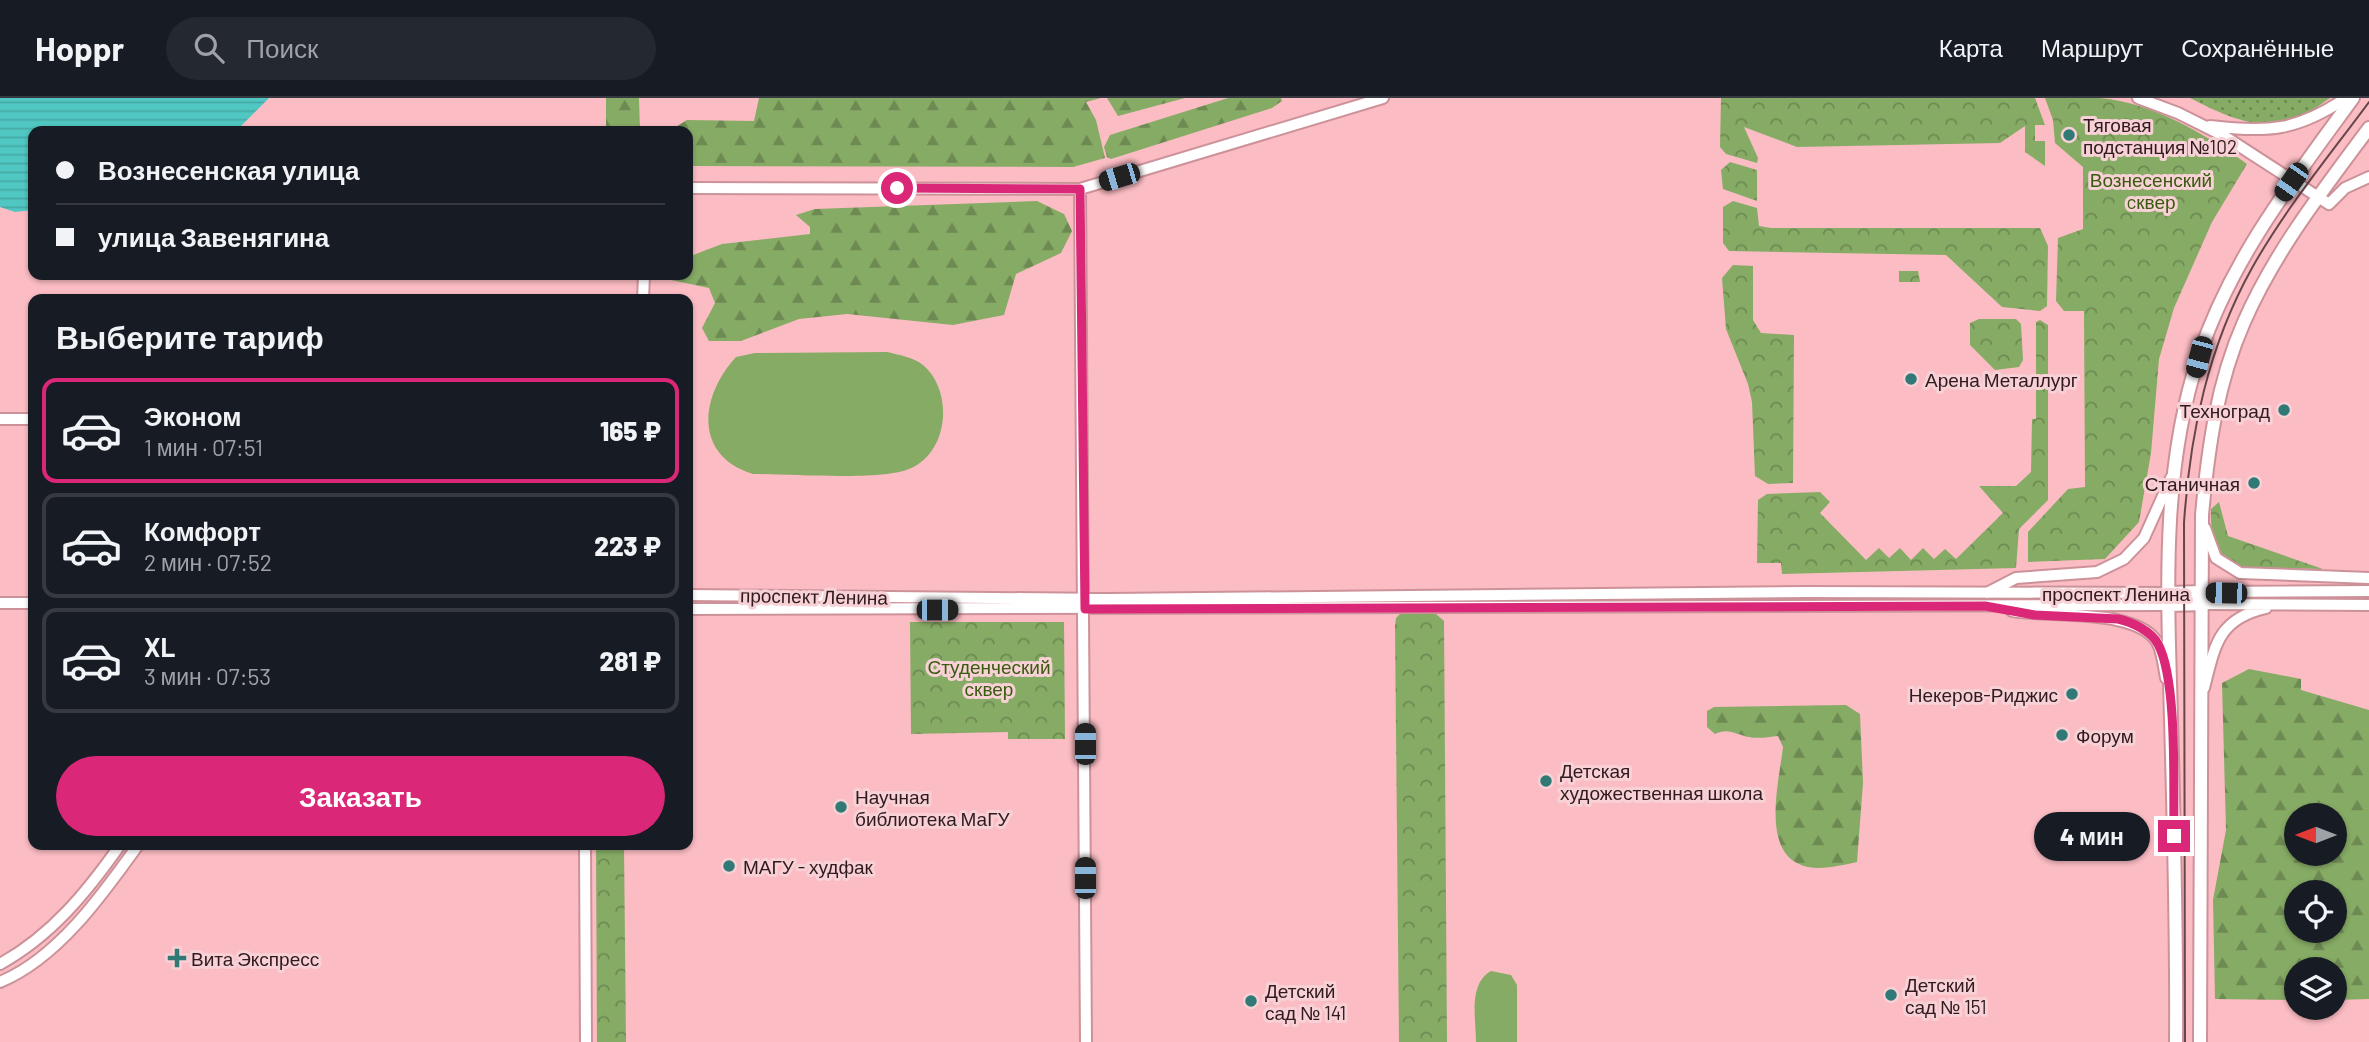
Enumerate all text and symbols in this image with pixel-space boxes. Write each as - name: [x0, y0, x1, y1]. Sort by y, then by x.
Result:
- search box: [166, 17, 656, 80]
- text: Hoppr: [35, 28, 124, 68]
- icon: search: [190, 29, 228, 67]
- text: Поиск: [246, 32, 318, 63]
- text: Карта: [1939, 33, 2003, 62]
- text: Маршрут: [2041, 33, 2143, 62]
- text: Сохранённые: [2181, 33, 2334, 62]
- place label: Тяговая подстанция №102: [2083, 113, 2237, 158]
- marker: Тяговая подстанция №102: [2061, 127, 2077, 143]
- text: Вознесенская улица: [98, 154, 359, 185]
- car: [2271, 159, 2312, 205]
- car: [1096, 161, 1143, 193]
- park label: Вознесенский cквер: [2090, 168, 2212, 213]
- route start: [881, 172, 913, 204]
- text: улица Завенягина: [98, 221, 329, 252]
- text: Выберите тариф: [56, 317, 324, 355]
- car: [2184, 334, 2215, 380]
- place label: Арена Металлург: [1925, 368, 2078, 391]
- marker: Арена Металлург: [1903, 371, 1919, 387]
- icon: car: [60, 399, 123, 462]
- place label: Техноград: [2180, 399, 2270, 422]
- text: Эконом: [144, 400, 242, 431]
- marker: Техноград: [2276, 402, 2292, 418]
- text: 165 ₽: [600, 415, 661, 446]
- text: 1 мин · 07:51: [144, 433, 263, 461]
- place label: Станичная: [2145, 472, 2240, 495]
- marker: Станичная: [2246, 475, 2262, 491]
- icon: car: [60, 514, 123, 577]
- text: Комфорт: [144, 515, 261, 546]
- text: 223 ₽: [594, 530, 661, 561]
- text: 2 мин · 07:52: [144, 548, 272, 576]
- street label: проспект Ленина: [2042, 582, 2190, 605]
- car: [2205, 582, 2248, 604]
- street label: проспект Ленина: [740, 583, 889, 609]
- car: [917, 600, 959, 621]
- icon: car: [60, 629, 123, 692]
- text: XL: [144, 631, 175, 662]
- text: 281 ₽: [599, 645, 661, 676]
- park label: Студенческий сквер: [927, 655, 1051, 700]
- text: 3 мин · 07:53: [144, 662, 271, 690]
- place label: Некеров-Риджис: [1909, 683, 2058, 706]
- marker: Некеров-Риджис: [2064, 686, 2080, 702]
- car: [1075, 723, 1096, 765]
- place label: Форум: [2076, 724, 2134, 747]
- marker: Форум: [2054, 727, 2070, 743]
- button: Заказать: [56, 756, 665, 836]
- place label: Детская художественная школа: [1560, 759, 1763, 804]
- marker: Детская художественная школа: [1538, 773, 1554, 789]
- place label: Научная библиотека МаГУ: [855, 785, 1010, 830]
- marker: Научная библиотека МаГУ: [833, 799, 849, 815]
- north arrow: [2284, 803, 2347, 866]
- map controls: [2284, 803, 2347, 1020]
- callout: 4 мин: [2034, 812, 2150, 860]
- route end: [2158, 820, 2190, 852]
- text: 4 мин: [2060, 822, 2124, 850]
- place label: МАГУ - худфак: [743, 855, 874, 878]
- car: [1075, 857, 1096, 899]
- marker: МАГУ - худфак: [721, 858, 737, 874]
- button: locate: [2284, 880, 2347, 943]
- place label: Вита Экспресс: [191, 947, 319, 970]
- marker: Вита Экспресс: [169, 950, 185, 966]
- button: layers: [2284, 957, 2347, 1020]
- place label: Детский сад № 151: [1905, 973, 1987, 1018]
- place label: Детский сад № 141: [1265, 979, 1346, 1024]
- marker: Детский сад № 151: [1883, 987, 1899, 1003]
- marker: Детский сад № 141: [1243, 993, 1259, 1009]

